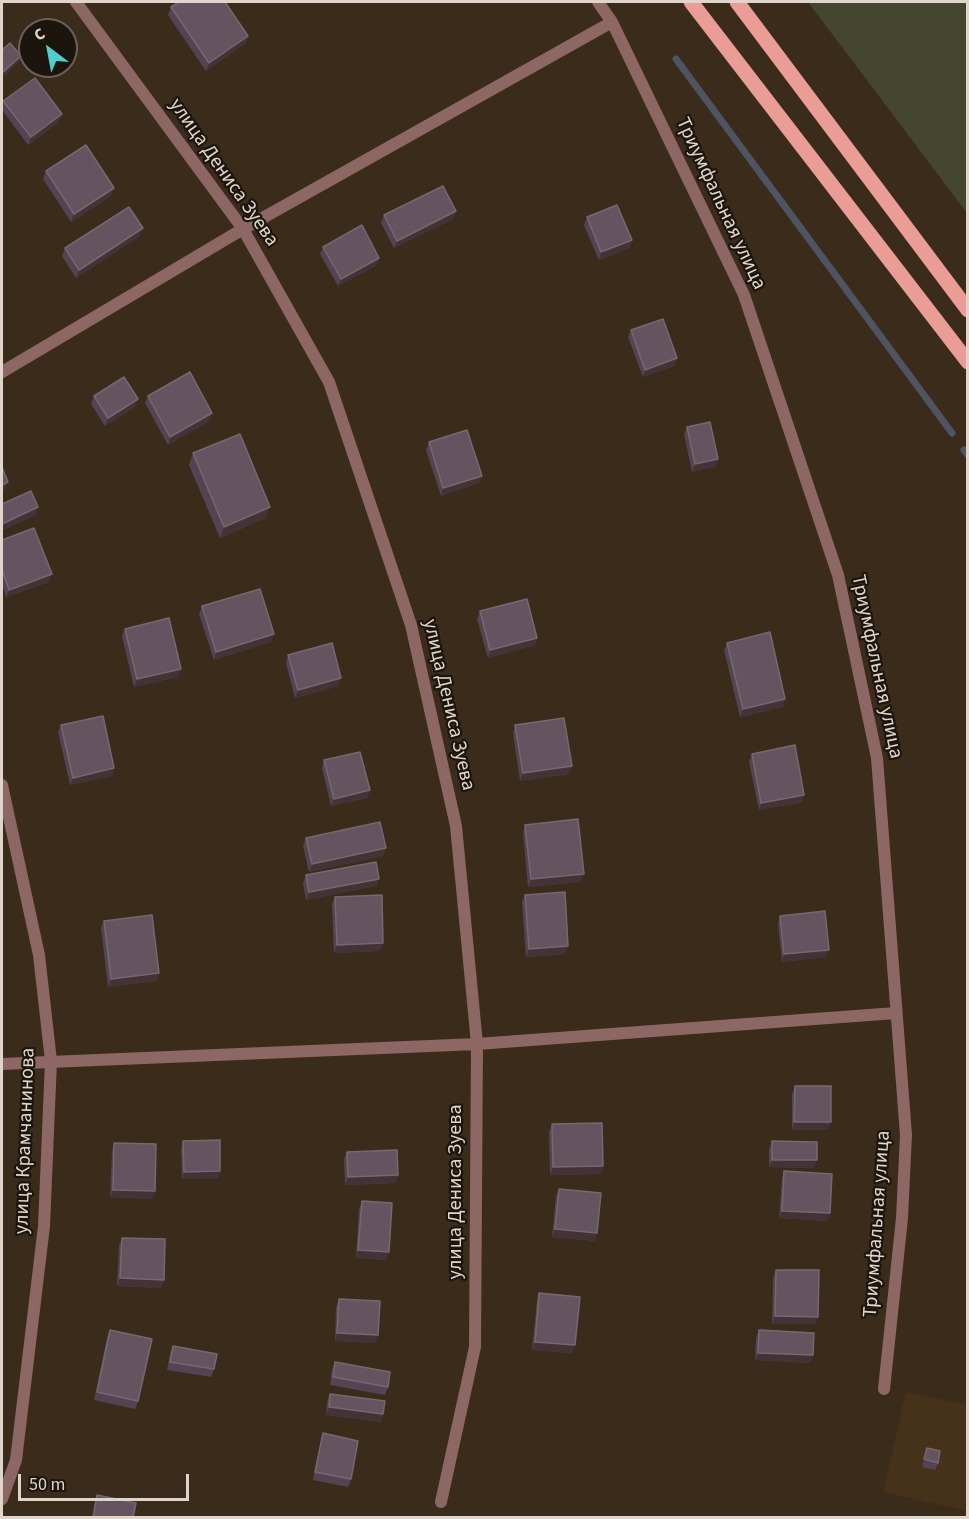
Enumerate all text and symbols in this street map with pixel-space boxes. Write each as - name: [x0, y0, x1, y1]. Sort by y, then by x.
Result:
- north arrow: [18, 18, 78, 78]
- text: С: [30, 23, 49, 46]
- street label: улица Дениса Зуева: [163, 94, 283, 252]
- street label: Триумфальная улица: [670, 114, 770, 294]
- street label: Триумфальная улица: [845, 573, 907, 761]
- street label: улица Дениса Зуева: [417, 617, 479, 793]
- street label: улица Крамчанинова: [11, 1047, 41, 1235]
- street label: улица Дениса Зуева: [445, 1105, 469, 1279]
- street label: Триумфальная улица: [860, 1130, 896, 1318]
- scale bar: [21, 1462, 192, 1500]
- text: 50 m: [29, 1472, 65, 1497]

